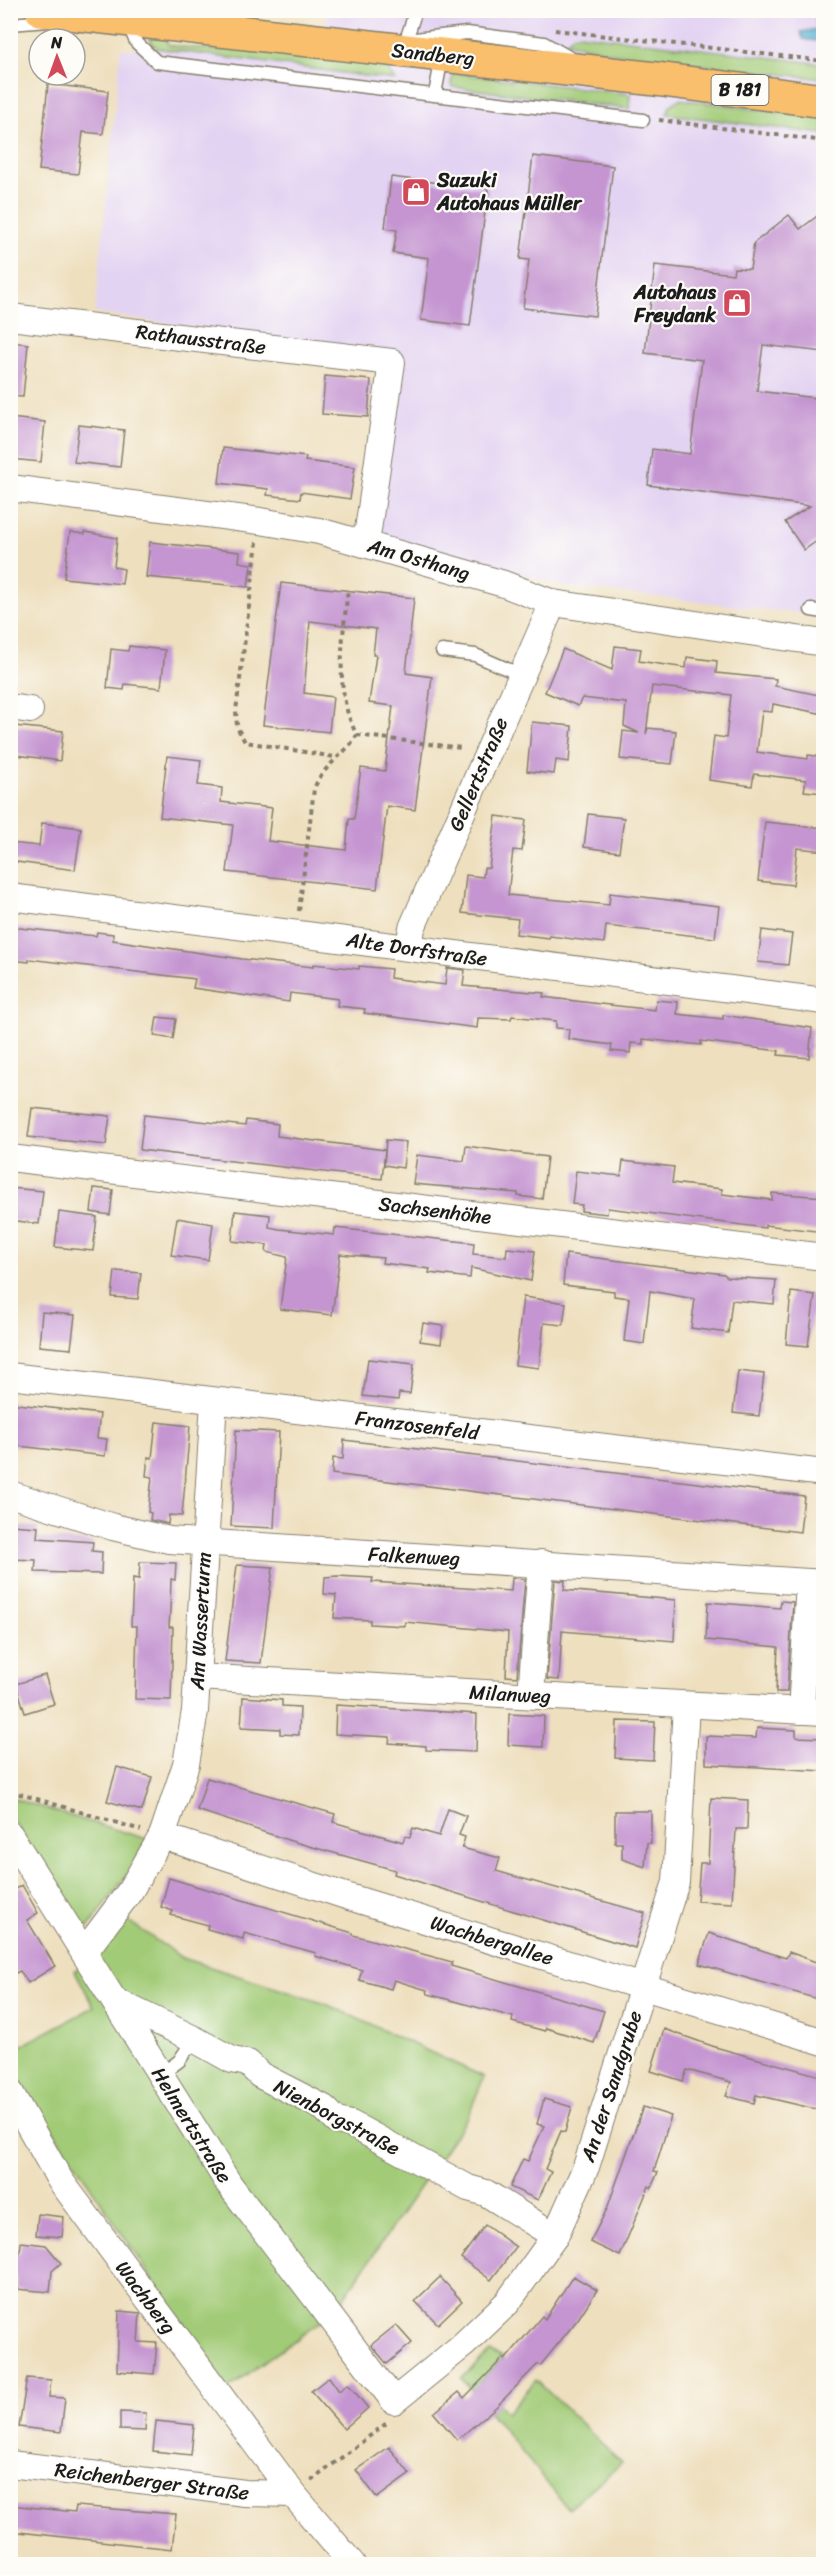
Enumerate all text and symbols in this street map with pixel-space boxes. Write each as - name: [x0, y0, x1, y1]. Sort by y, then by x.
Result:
- north arrow: [27, 27, 87, 87]
- text: N: [50, 28, 63, 57]
- street label: Sandberg: [390, 33, 476, 76]
- road number: B 181: [712, 75, 768, 105]
- place label: Suzuki Autohaus Müller: [436, 163, 583, 221]
- shop icon: Suzuki Autohaus Müller: [400, 176, 432, 208]
- place label: Autohaus Freydank: [633, 275, 717, 333]
- shop icon: Autohaus Freydank: [721, 287, 753, 319]
- street label: Rathausstraße: [134, 314, 268, 365]
- street label: Am Osthang: [362, 528, 474, 591]
- street label: Gellertstraße: [439, 712, 518, 837]
- street label: Alte Dorfstraße: [343, 922, 490, 977]
- street label: Sachsenhöhe: [377, 1186, 494, 1235]
- street label: Franzosenfeld: [353, 1401, 482, 1451]
- street label: Falkenweg: [367, 1537, 461, 1576]
- street label: Am Wasserturm: [179, 1551, 222, 1692]
- street label: Milanweg: [468, 1675, 552, 1714]
- street label: Wachbergallee: [426, 1905, 558, 1976]
- street label: An der Sandgrube: [570, 2006, 652, 2167]
- street label: Helmertstraße: [142, 2060, 241, 2191]
- street label: Nienborgstraße: [267, 2069, 406, 2165]
- street label: Wachberg: [106, 2253, 185, 2342]
- street label: Reichenberger Straße: [53, 2452, 251, 2511]

